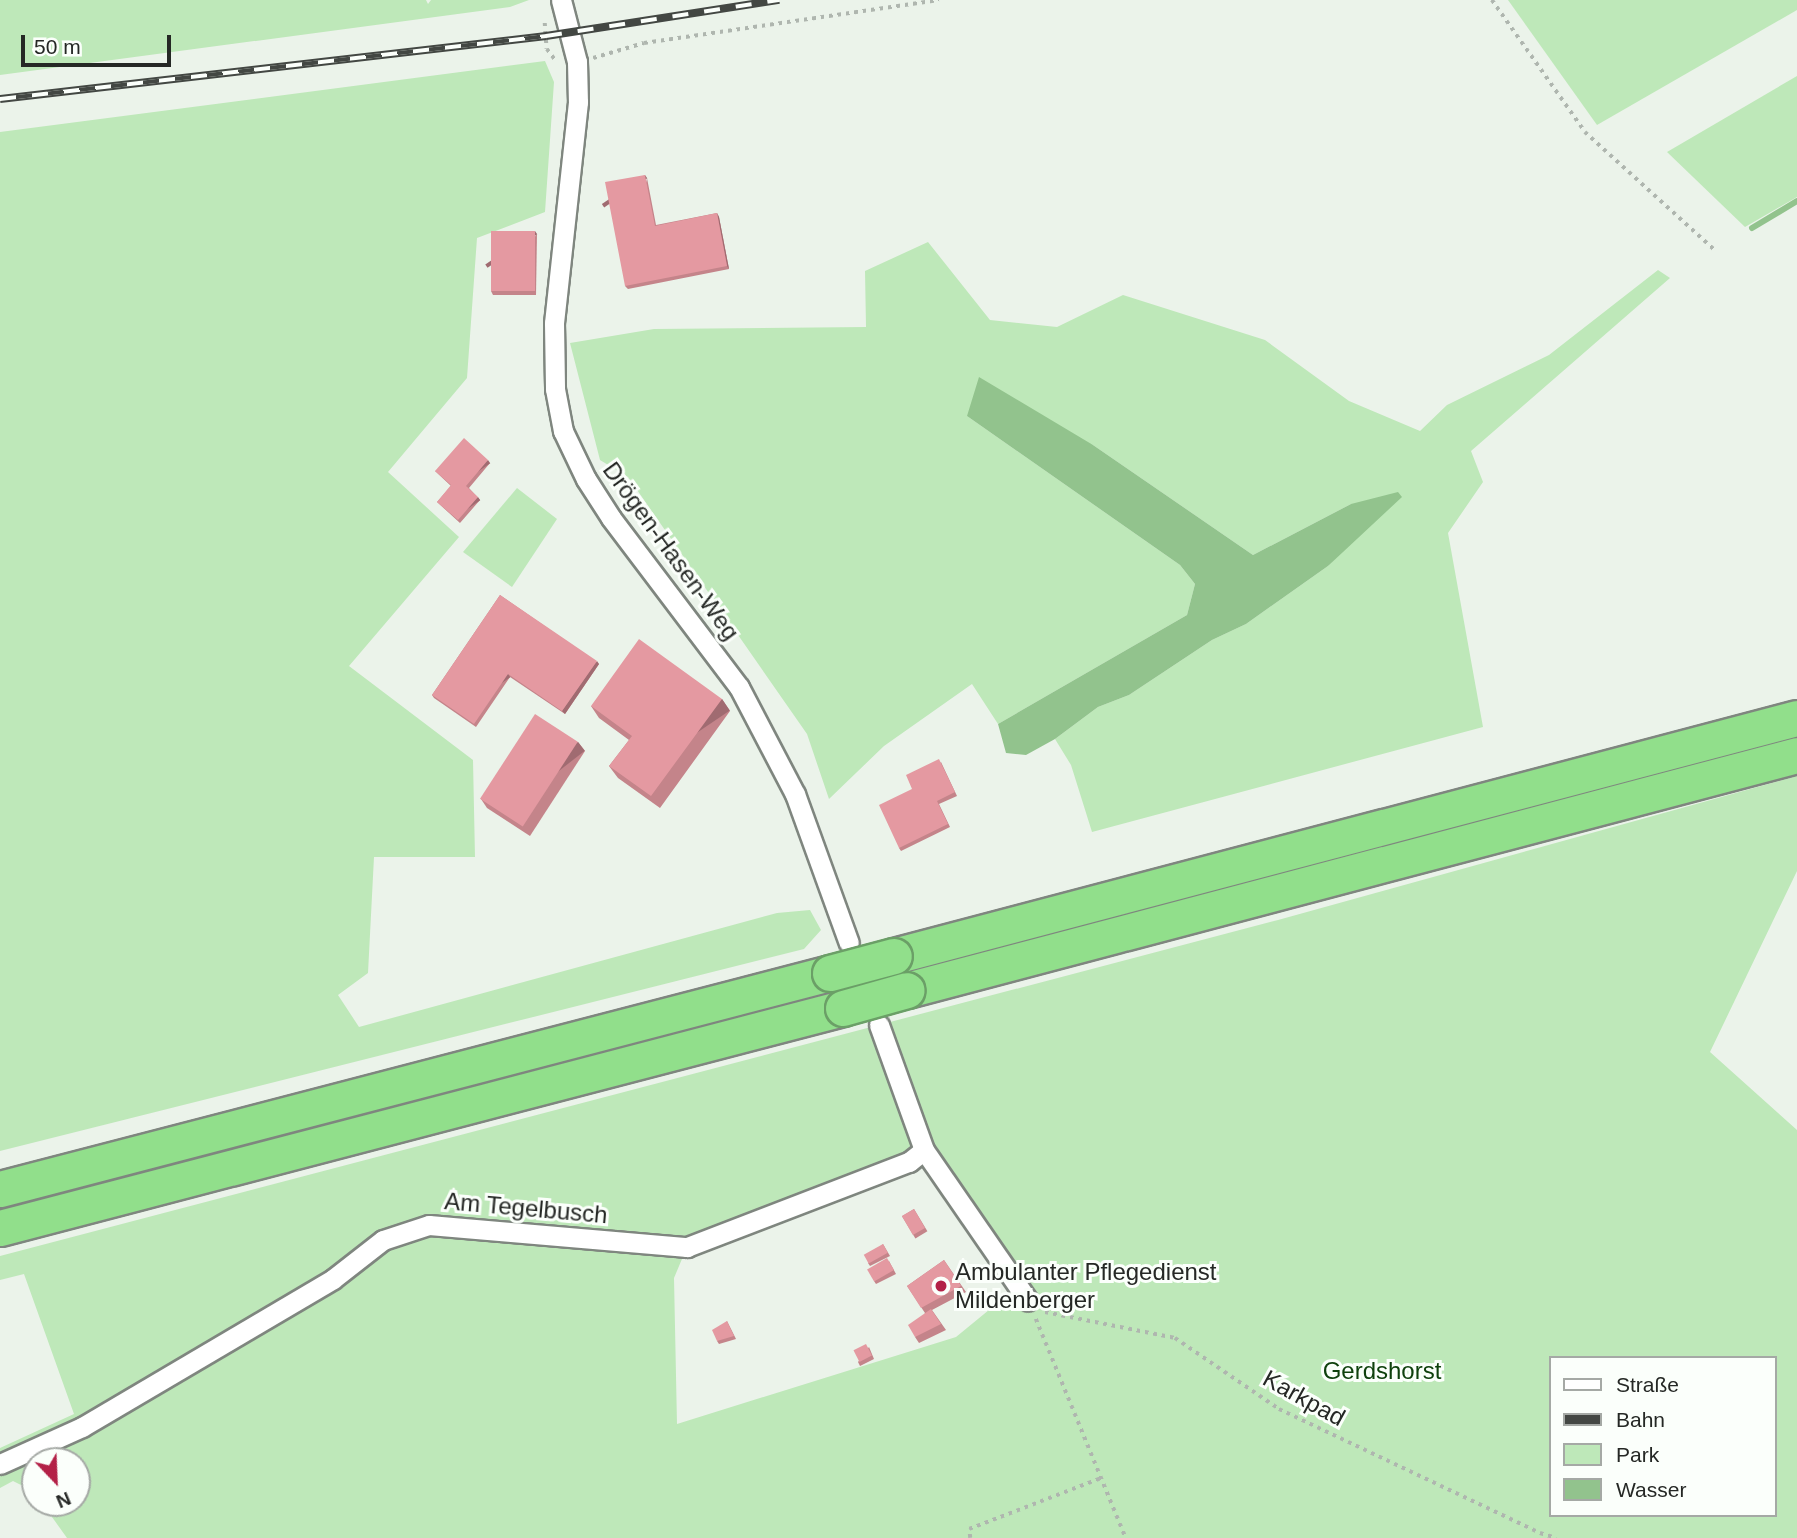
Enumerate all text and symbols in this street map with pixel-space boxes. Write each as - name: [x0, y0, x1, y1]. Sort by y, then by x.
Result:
- scale bar: [24, 21, 175, 65]
- text: 50 m: [34, 35, 81, 58]
- street label: Drögen-Hasen-Weg: [597, 456, 745, 646]
- street label: Am Tegelbusch: [443, 1187, 609, 1229]
- place label: Ambulanter Pflegedienst Mildenberger: [955, 1258, 1216, 1314]
- marker: Ambulanter Pflegedienst Mildenberger: [933, 1278, 949, 1294]
- legend: [1548, 1356, 1776, 1517]
- park label: Gerdshorst: [1323, 1357, 1441, 1385]
- street label: Karkpad: [1258, 1364, 1350, 1432]
- text: Straße: [1616, 1373, 1679, 1396]
- text: Bahn: [1616, 1408, 1665, 1431]
- text: Park: [1616, 1443, 1659, 1466]
- north arrow: [21, 1447, 91, 1517]
- text: Wasser: [1616, 1478, 1686, 1501]
- text: N: [53, 1488, 74, 1512]

